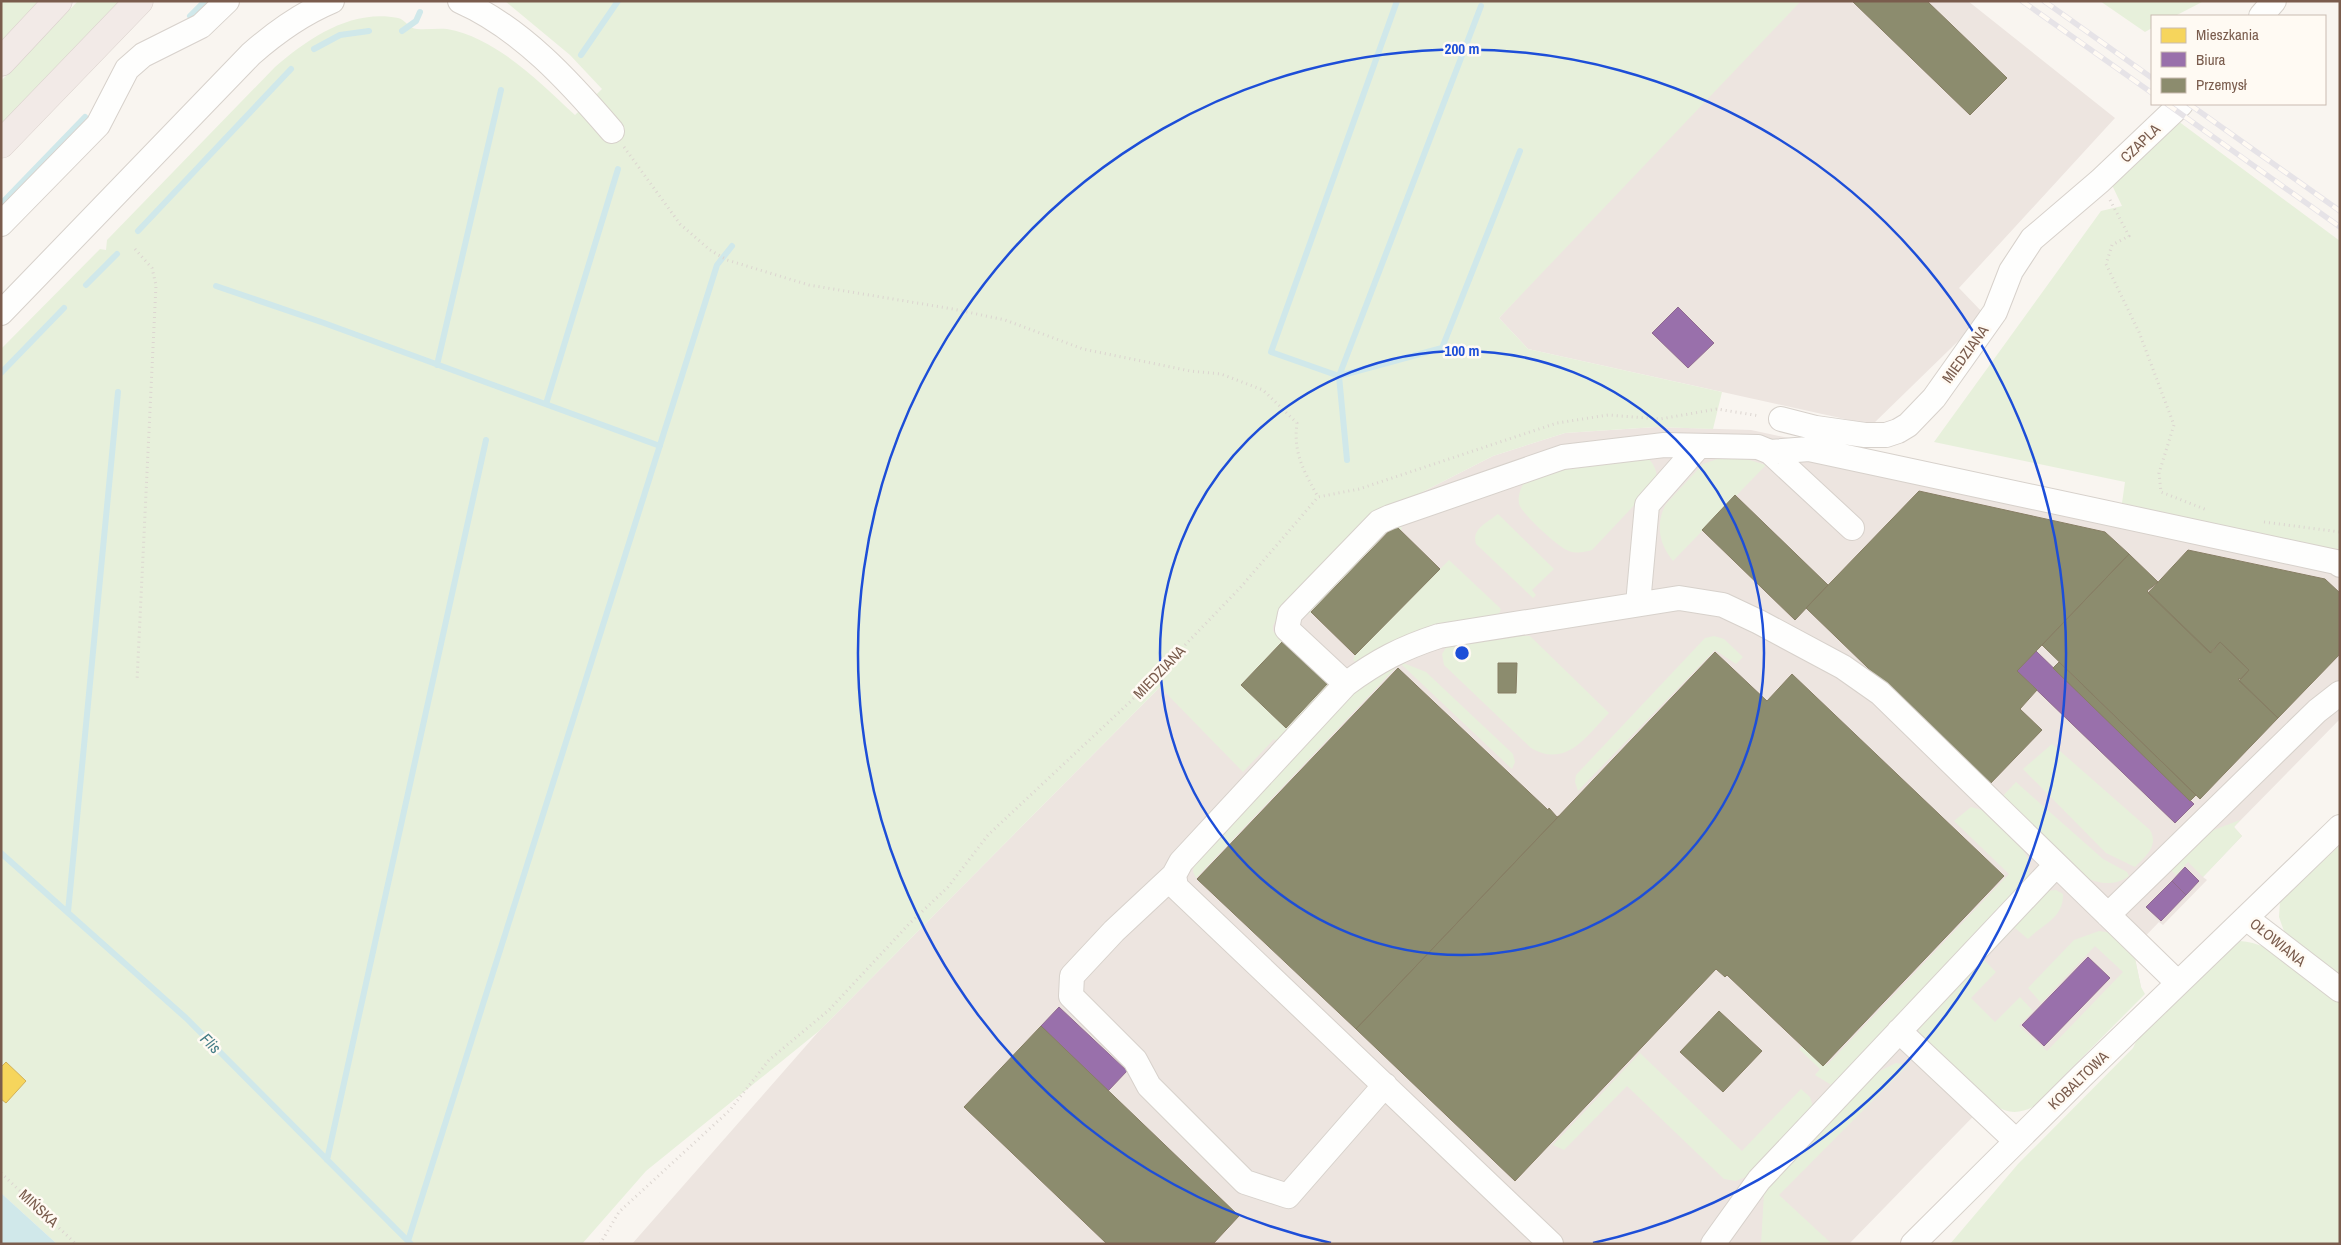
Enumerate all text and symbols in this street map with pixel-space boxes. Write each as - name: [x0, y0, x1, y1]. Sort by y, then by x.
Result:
- legend: [2151, 15, 2326, 105]
- text: Mieszkania: [2196, 24, 2259, 45]
- text: 200 m: [1445, 38, 1479, 59]
- text: Biura: [2196, 49, 2226, 70]
- text: Przemysł: [2196, 74, 2248, 95]
- street label: CZAPLA: [2115, 118, 2165, 167]
- street label: MIEDZIANA: [1937, 320, 1994, 387]
- text: 100 m: [1445, 340, 1479, 361]
- street label: MIEDZIANA: [1128, 640, 1190, 703]
- centre of rings: [1453, 644, 1471, 662]
- street label: OŁOWIANA: [2246, 913, 2311, 972]
- water label: Flis: [196, 1028, 227, 1059]
- street label: KOBALTOWA: [2043, 1045, 2113, 1114]
- street label: MIŃSKA: [15, 1184, 64, 1232]

